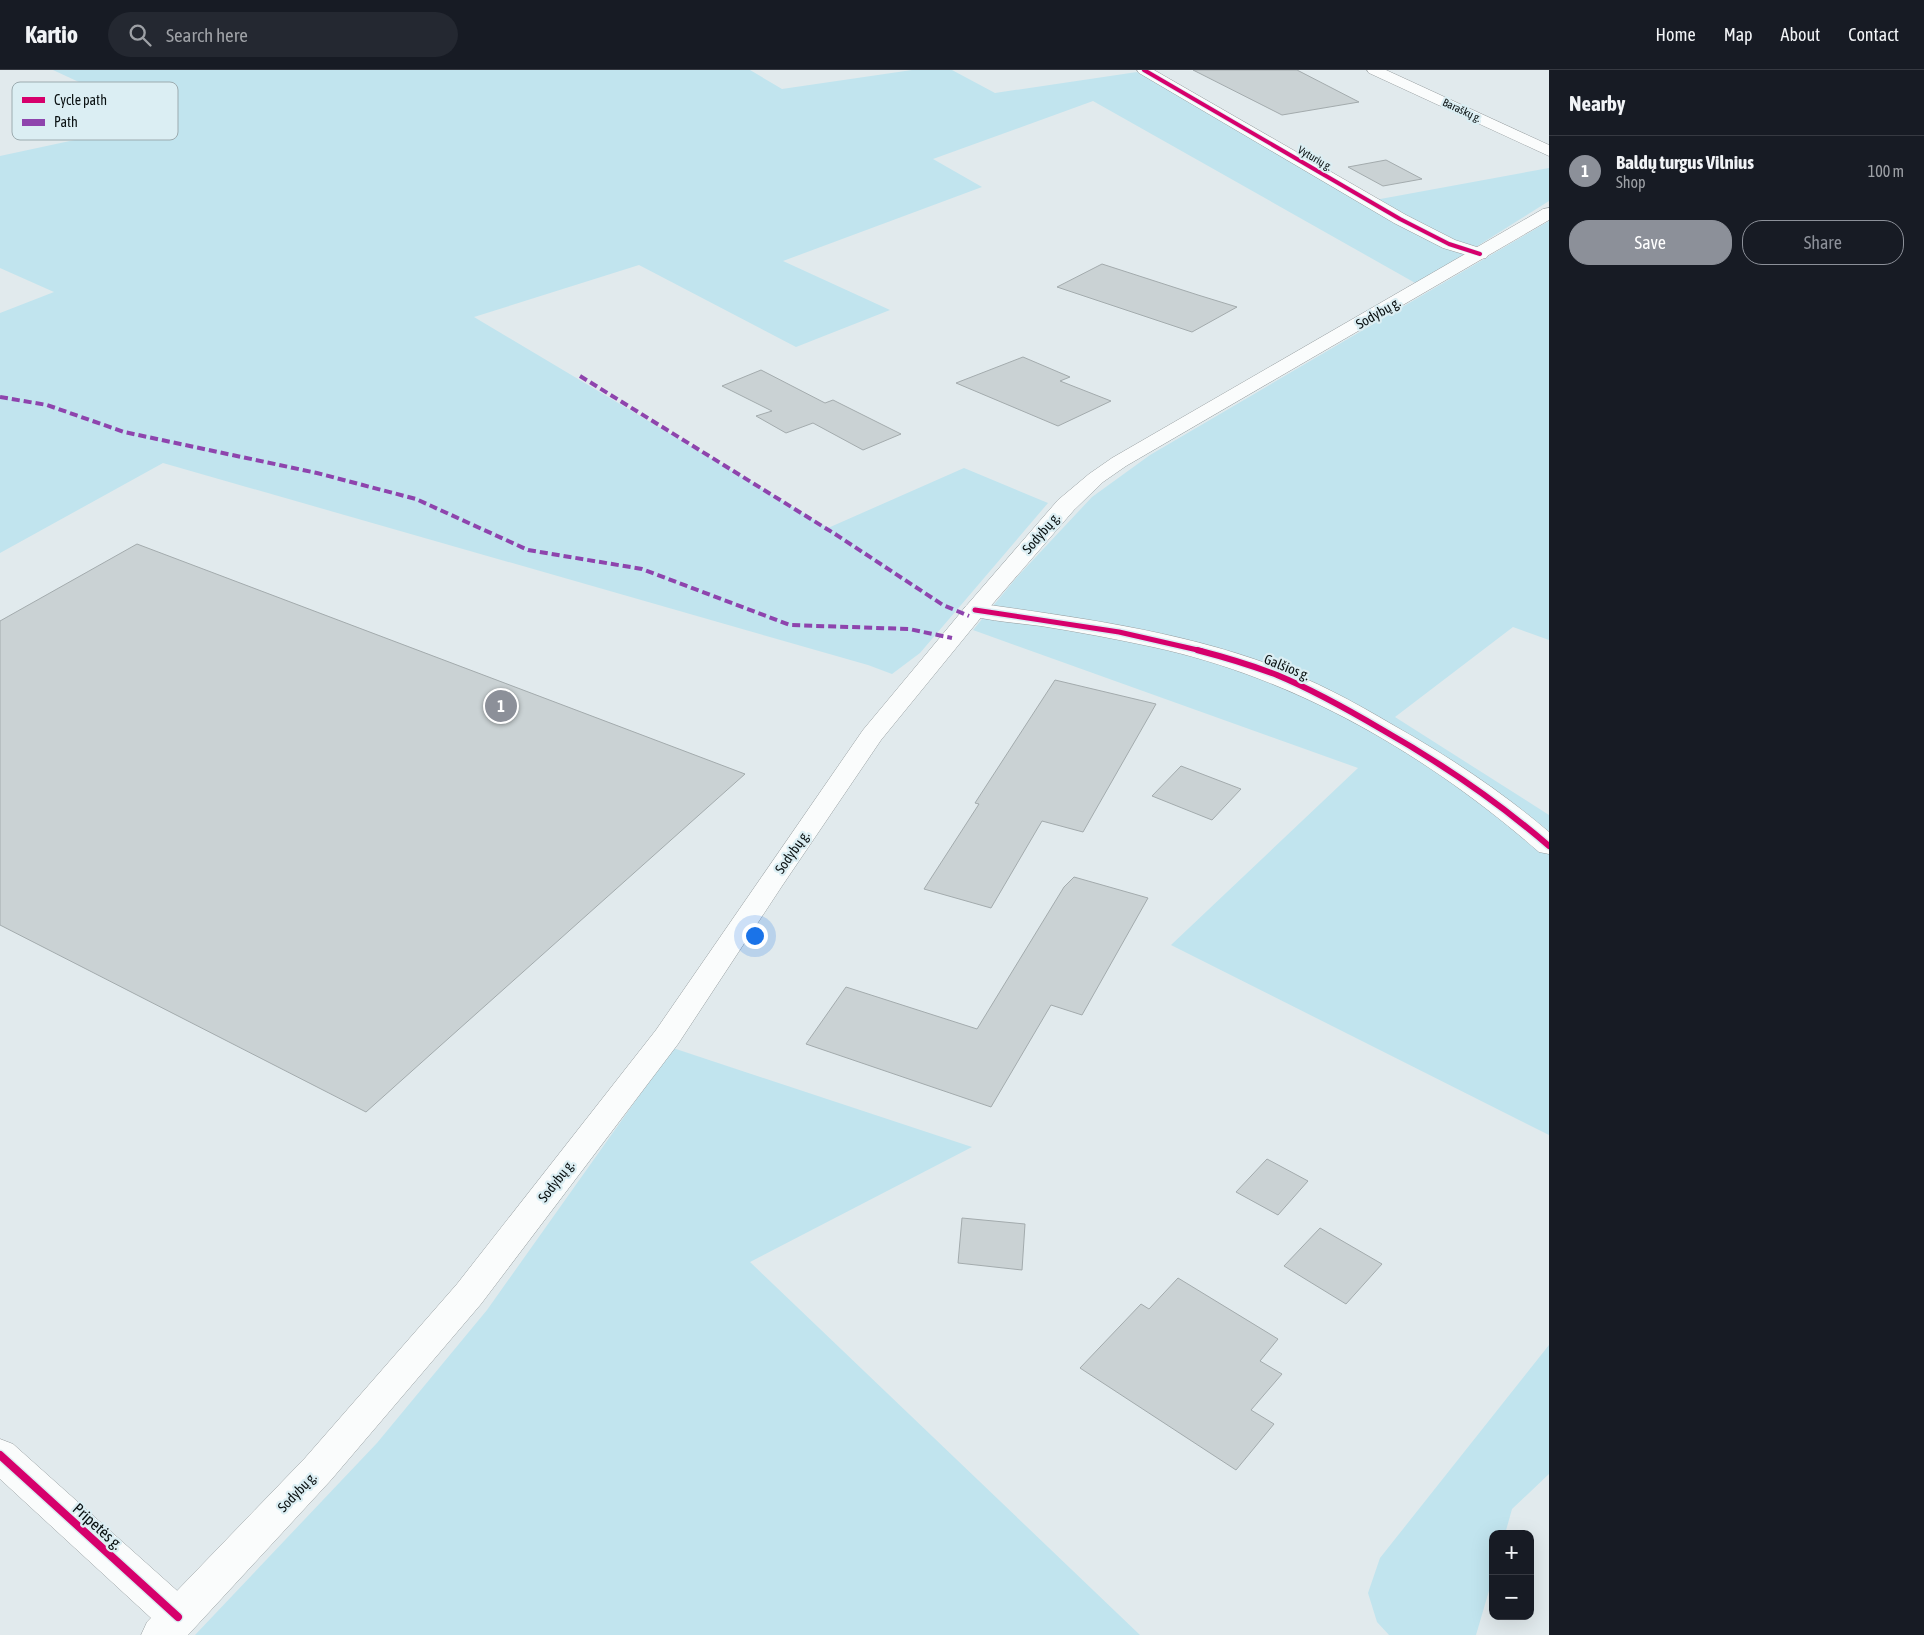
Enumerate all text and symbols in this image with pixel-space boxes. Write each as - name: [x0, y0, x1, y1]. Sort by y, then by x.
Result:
- search box: [108, 12, 458, 57]
- text: Kartio: [25, 21, 78, 48]
- icon: search: [126, 21, 154, 49]
- text: Search here: [166, 24, 248, 46]
- text: Home: [1656, 24, 1696, 45]
- text: Map: [1724, 24, 1753, 45]
- text: About: [1781, 24, 1820, 45]
- text: Contact: [1848, 24, 1899, 45]
- legend: [12, 82, 178, 140]
- text: Nearby: [1569, 91, 1625, 115]
- text: Cycle path: [54, 92, 107, 108]
- street label: Baraškų g.: [1441, 96, 1483, 124]
- text: Path: [54, 114, 78, 130]
- street label: Vyturių g.: [1296, 143, 1334, 173]
- text: Baldų turgus Vilnius: [1616, 151, 1754, 173]
- text: 1: [1581, 162, 1589, 180]
- text: 100 m: [1868, 162, 1904, 180]
- text: Shop: [1616, 173, 1646, 191]
- button: Save: [1569, 220, 1732, 265]
- button: Share: [1742, 220, 1904, 265]
- street label: Sodybų g.: [1353, 294, 1403, 332]
- street label: Sodybų g.: [1019, 509, 1063, 557]
- street label: Galšios g.: [1262, 651, 1312, 683]
- pin: 1: [485, 687, 517, 725]
- street label: Sodybų g.: [771, 827, 813, 877]
- your location: [742, 923, 768, 949]
- street label: Sodybų g.: [535, 1157, 577, 1205]
- street label: Sodybų g.: [274, 1469, 320, 1515]
- street label: Pripetės g.: [69, 1499, 127, 1554]
- map controls: [1489, 1530, 1534, 1620]
- button: +: [1489, 1530, 1534, 1575]
- button: −: [1489, 1575, 1534, 1620]

